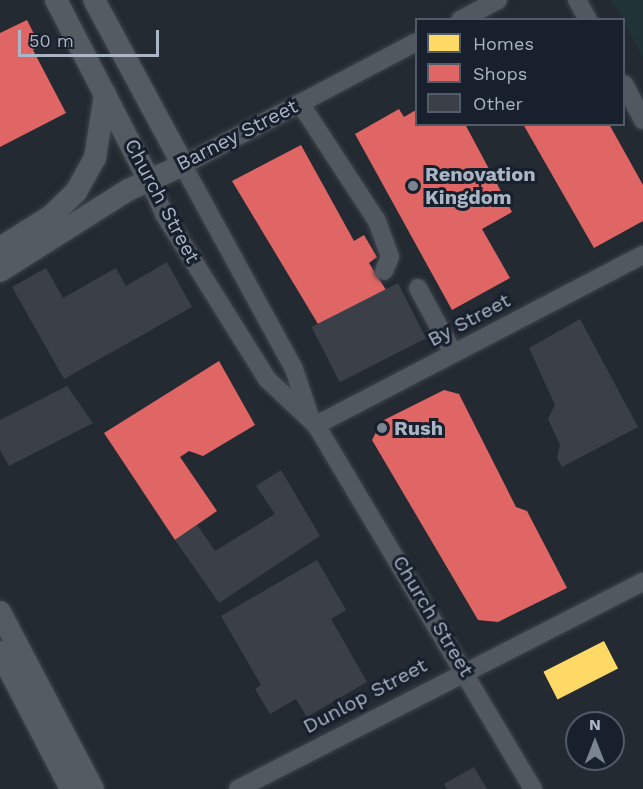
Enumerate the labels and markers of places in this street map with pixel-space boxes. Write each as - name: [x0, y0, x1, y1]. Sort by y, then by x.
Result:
- place label: Renovation Kingdom: [425, 162, 536, 209]
- marker: Renovation Kingdom: [406, 179, 420, 193]
- place label: Rush: [394, 416, 443, 440]
- marker: Rush: [375, 421, 389, 435]

